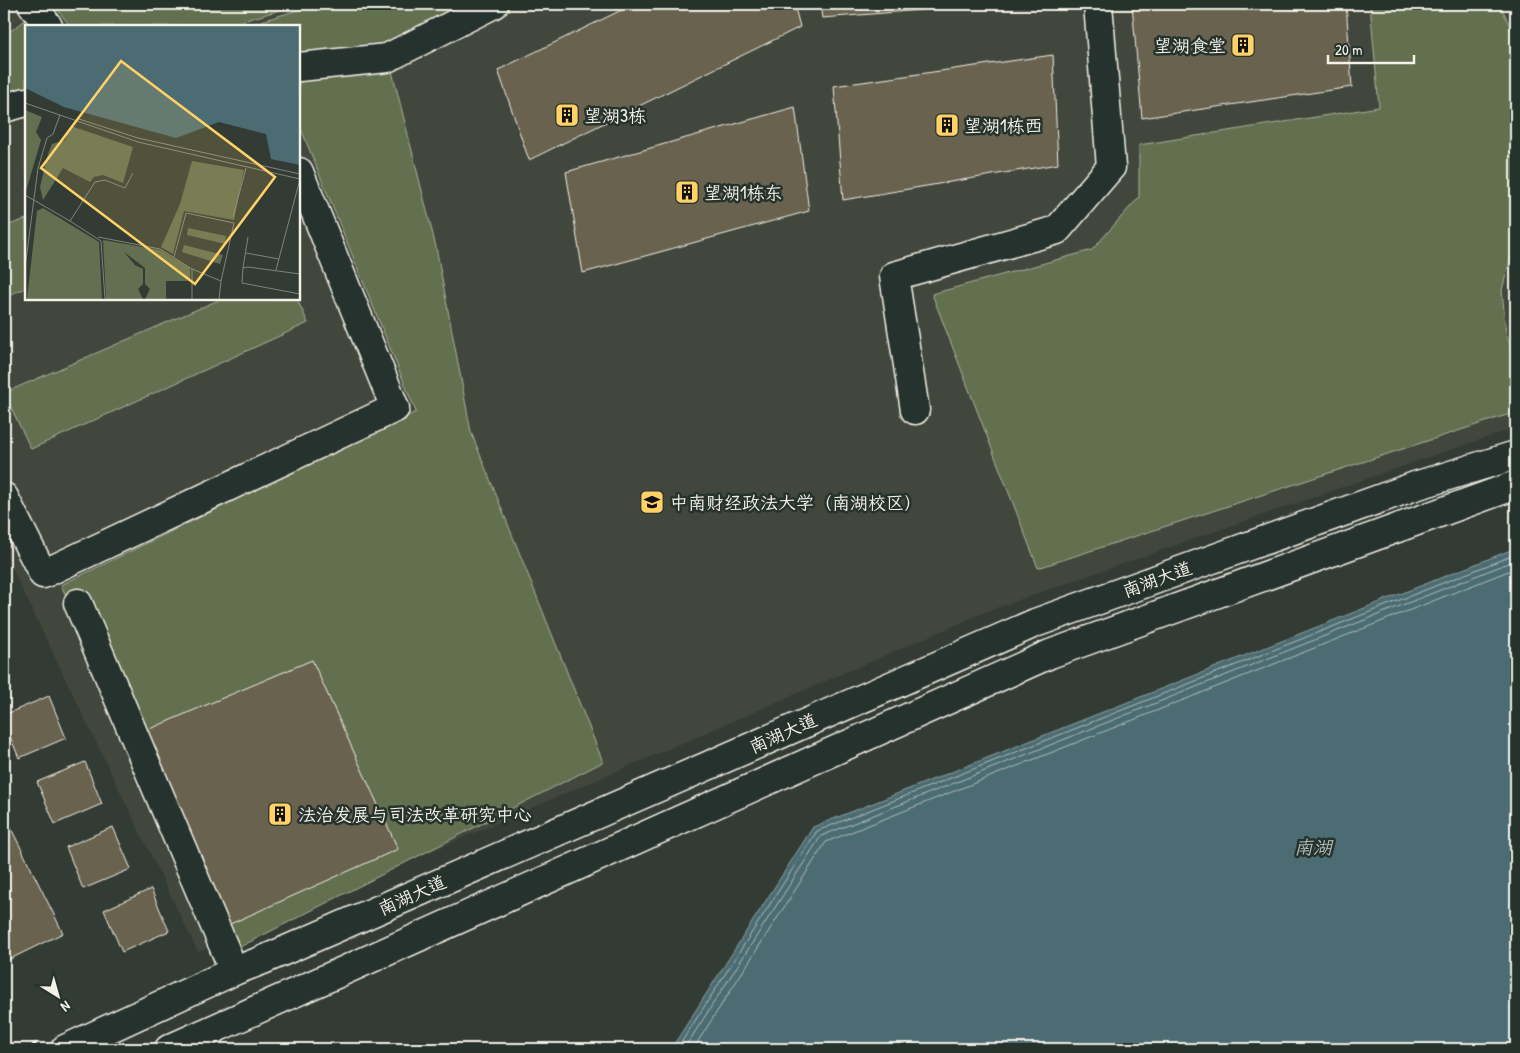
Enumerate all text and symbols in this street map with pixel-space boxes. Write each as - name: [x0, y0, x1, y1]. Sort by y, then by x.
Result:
- inset map: [25, 25, 300, 300]
- building icon: 望湖食堂: [1230, 32, 1256, 58]
- scale bar: [1328, 32, 1414, 64]
- place label: 望湖食堂: [1154, 33, 1226, 58]
- text: 20 m: [1335, 39, 1362, 60]
- building icon: 望湖3栋: [554, 102, 580, 128]
- place label: 望湖3栋: [584, 103, 646, 128]
- building icon: 望湖1栋西: [934, 112, 960, 138]
- place label: 望湖1栋西: [964, 113, 1043, 138]
- building icon: 望湖1栋东: [674, 179, 700, 205]
- place label: 望湖1栋东: [704, 180, 783, 205]
- school or university icon: 中南财经政法大学（南湖校区）: [639, 489, 665, 515]
- place label: 中南财经政法大学（南湖校区）: [670, 490, 922, 515]
- street label: 南湖大道: [1119, 555, 1195, 603]
- street label: 南湖大道: [745, 707, 821, 759]
- building icon: 法治发展与司法改革研究中心: [267, 801, 293, 827]
- place label: 法治发展与司法改革研究中心: [298, 802, 532, 827]
- water label: 南湖: [1294, 834, 1334, 860]
- street label: 南湖大道: [374, 869, 450, 921]
- north arrow: [32, 970, 82, 1020]
- text: N: [57, 997, 75, 1017]

